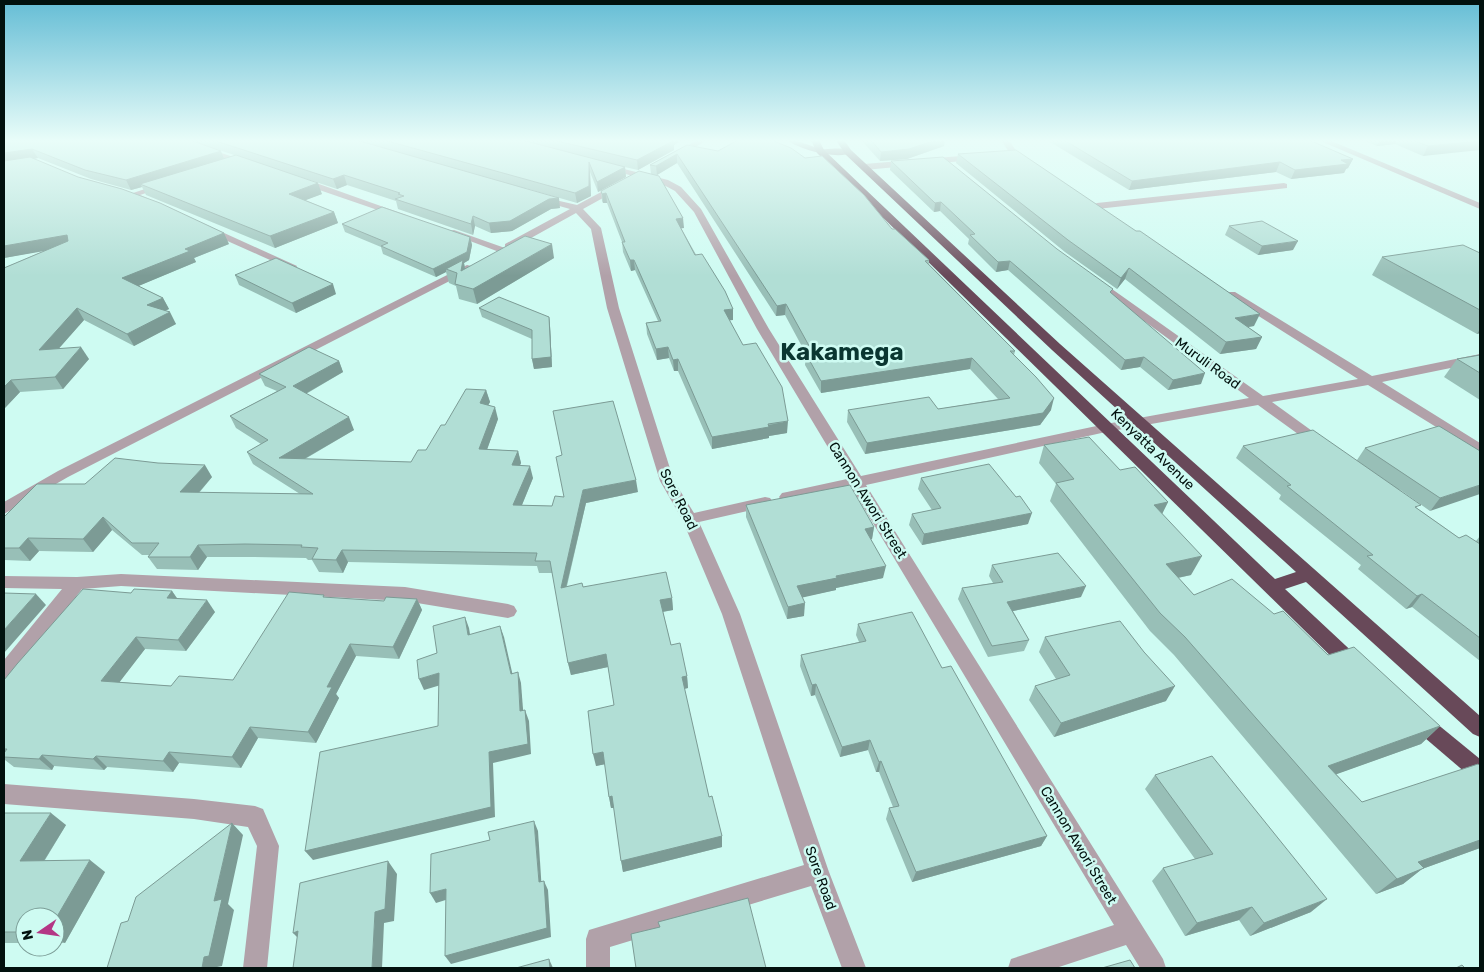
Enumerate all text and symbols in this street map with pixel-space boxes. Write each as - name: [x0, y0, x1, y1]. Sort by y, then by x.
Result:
- street label: Muruli Road: [1172, 334, 1244, 393]
- district label: Kakamega: [780, 338, 904, 366]
- street label: Kenyatta Avenue: [1107, 405, 1198, 494]
- street label: Cannon Awori Street: [825, 439, 911, 562]
- street label: Sore Road: [656, 466, 701, 533]
- street label: Cannon Awori Street: [1037, 783, 1121, 908]
- street label: Sore Road: [801, 844, 840, 912]
- north arrow: [15, 907, 65, 957]
- text: N: [18, 928, 37, 942]

